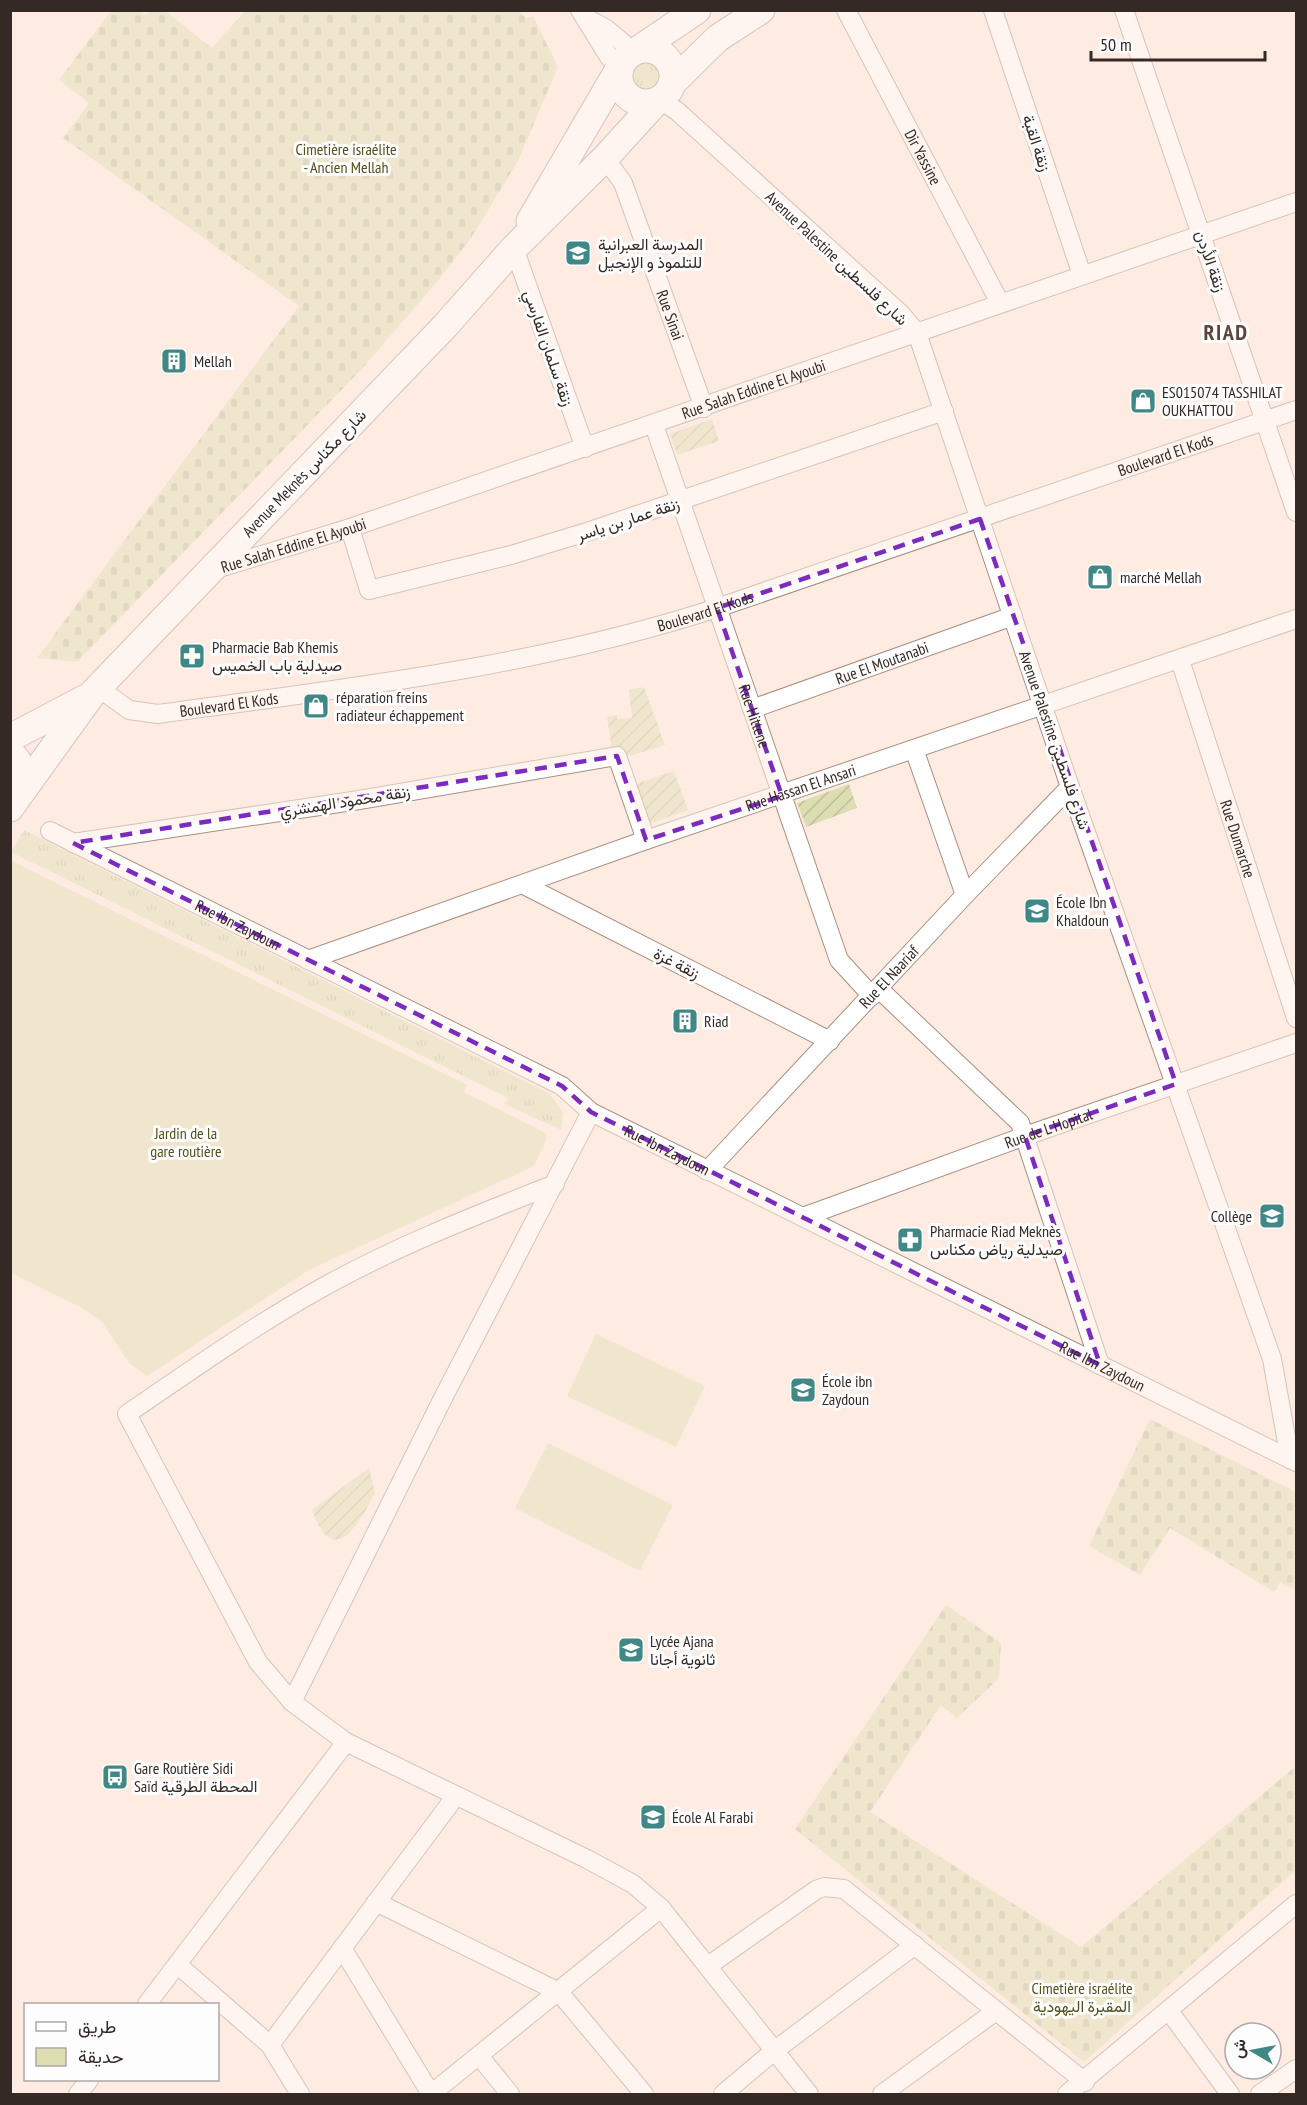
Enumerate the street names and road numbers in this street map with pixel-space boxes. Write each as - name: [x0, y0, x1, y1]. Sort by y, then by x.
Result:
- street label: زنقة القبة: [1017, 112, 1056, 174]
- street label: Dir Yassine: [900, 126, 946, 188]
- street label: Avenue Palestine شارع فلسطين: [760, 187, 913, 331]
- street label: زنقة الأردن: [1190, 227, 1231, 295]
- street label: زنقة سلمان الفارسي: [516, 287, 578, 410]
- street label: Rue Sinai: [652, 287, 689, 343]
- street label: Rue Salah Eddine El Ayoubi: [679, 355, 828, 423]
- street label: Avenue Meknès شارع مكناس: [238, 405, 372, 543]
- street label: Boulevard El Kods: [1115, 429, 1216, 480]
- street label: زنقة عمار بن ياسر: [573, 493, 682, 546]
- street label: Rue Salah Eddine El Ayoubi: [218, 513, 369, 577]
- street label: Boulevard El Kods: [655, 586, 756, 636]
- street label: Rue El Moutanabi: [833, 637, 931, 688]
- street label: Avenue Palestine شارع فلسطين: [1013, 648, 1095, 833]
- street label: Rue Hittene: [734, 682, 775, 750]
- street label: Boulevard El Kods: [178, 688, 279, 721]
- street label: Rue Hassan El Ansari: [743, 759, 858, 815]
- street label: زنقة محمود الهمشري: [278, 781, 412, 825]
- street label: Rue Dumarche: [1216, 797, 1260, 880]
- street label: Rue Ibn Zaydoun: [192, 895, 284, 954]
- street label: Rue El Naariaf: [855, 941, 923, 1012]
- street label: زنقة غزة: [650, 943, 704, 984]
- street label: Rue de L Hopital: [1002, 1104, 1095, 1153]
- street label: Rue Ibn Zaydoun: [621, 1120, 713, 1179]
- street label: Rue Ibn Zaydoun: [1057, 1336, 1148, 1395]

